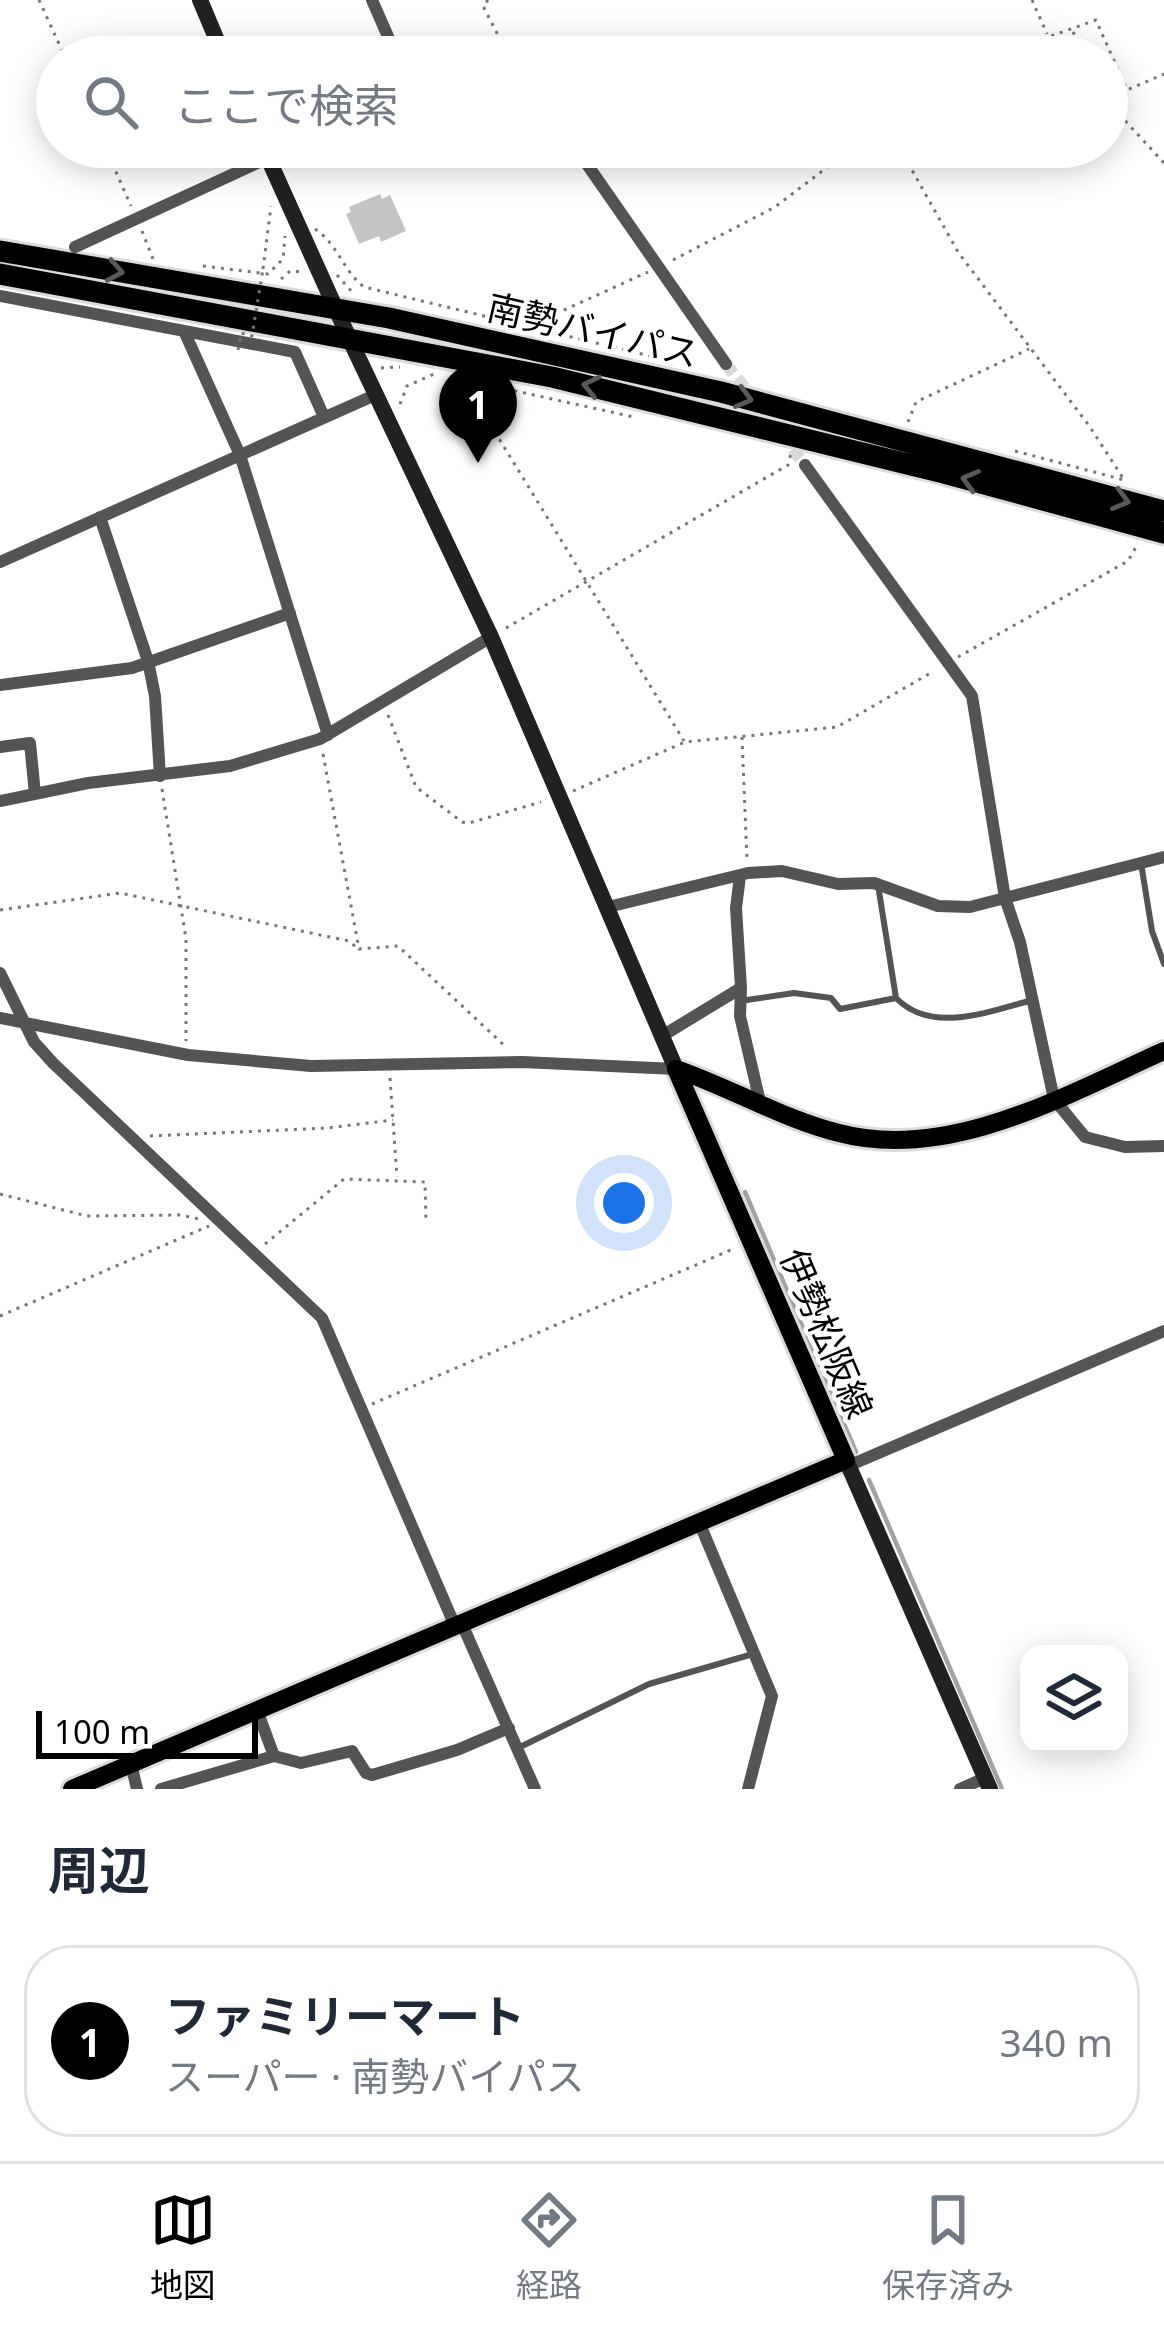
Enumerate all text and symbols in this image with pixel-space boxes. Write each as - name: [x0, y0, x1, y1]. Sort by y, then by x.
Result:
- search box: [36, 36, 1128, 168]
- icon: search: [78, 69, 144, 135]
- text: ここで検索: [174, 74, 399, 135]
- one-way arrow: [105, 257, 125, 282]
- street label: 南勢バイパス: [483, 282, 703, 378]
- pin: 1: [439, 364, 517, 463]
- one-way arrow: [582, 375, 602, 400]
- one-way arrow: [733, 384, 754, 409]
- one-way arrow: [960, 470, 981, 495]
- one-way arrow: [1110, 485, 1130, 510]
- your location: [594, 1173, 654, 1233]
- street label: 伊勢松阪線: [769, 1241, 885, 1425]
- map controls: [1020, 1645, 1128, 1753]
- button: layers: [1020, 1645, 1128, 1753]
- scale bar: [36, 1705, 258, 1758]
- text: 100 m: [54, 1709, 150, 1754]
- text: 周辺: [48, 1834, 150, 1904]
- text: ファミリーマート: [165, 1985, 525, 2046]
- text: 1: [79, 2015, 101, 2068]
- text: 340 m: [999, 2015, 1113, 2068]
- text: スーパー · 南勢バイパス: [165, 2049, 585, 2102]
- tab: 地図: [150, 2187, 216, 2307]
- tab: 経路: [516, 2187, 582, 2307]
- tab: 保存済み: [882, 2187, 1014, 2307]

